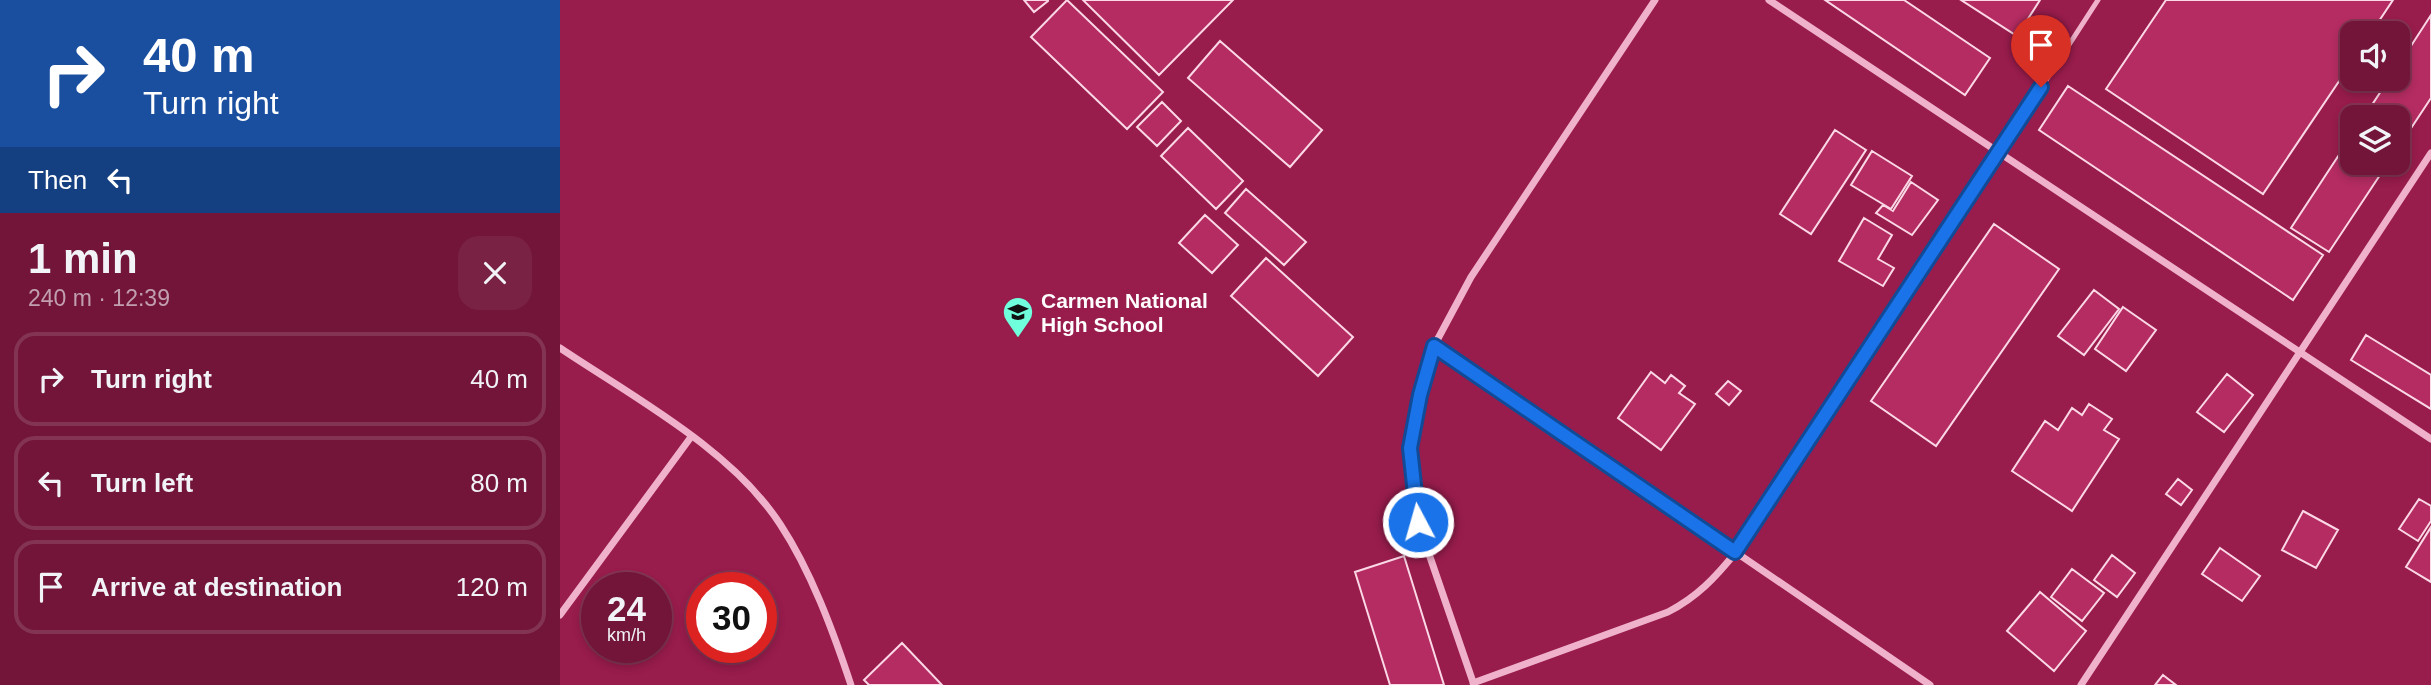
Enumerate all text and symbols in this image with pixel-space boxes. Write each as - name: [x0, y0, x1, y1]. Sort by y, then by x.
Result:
- pin: [2011, 15, 2071, 87]
- map controls: [2340, 21, 2410, 175]
- button: sound: [2340, 21, 2410, 91]
- icon: arrive: [2022, 26, 2060, 64]
- icon: right: [28, 28, 119, 119]
- text: 40 m: [143, 28, 255, 82]
- text: Turn right: [143, 85, 279, 121]
- button: layers: [2340, 105, 2410, 175]
- icon: left: [101, 161, 139, 199]
- text: Then: [28, 165, 87, 195]
- text: 1 min: [28, 235, 138, 282]
- button: close: [458, 236, 532, 310]
- text: 240 m · 12:39: [28, 285, 170, 311]
- place label: Carmen National High School: [1041, 289, 1208, 336]
- school or university icon: Carmen National High School: [1001, 295, 1035, 339]
- icon: right: [32, 360, 70, 398]
- text: Turn right: [91, 364, 212, 394]
- text: 40 m: [470, 364, 528, 394]
- icon: left: [32, 464, 70, 502]
- text: Turn left: [91, 468, 193, 498]
- text: 80 m: [470, 468, 528, 498]
- position arrow: [1381, 485, 1455, 559]
- icon: arrive: [32, 568, 70, 606]
- text: Arrive at destination: [91, 572, 342, 602]
- text: 120 m: [456, 572, 528, 602]
- speed limit sign: 30: [686, 572, 777, 663]
- text: 24: [607, 589, 646, 628]
- text: km/h: [607, 625, 646, 645]

